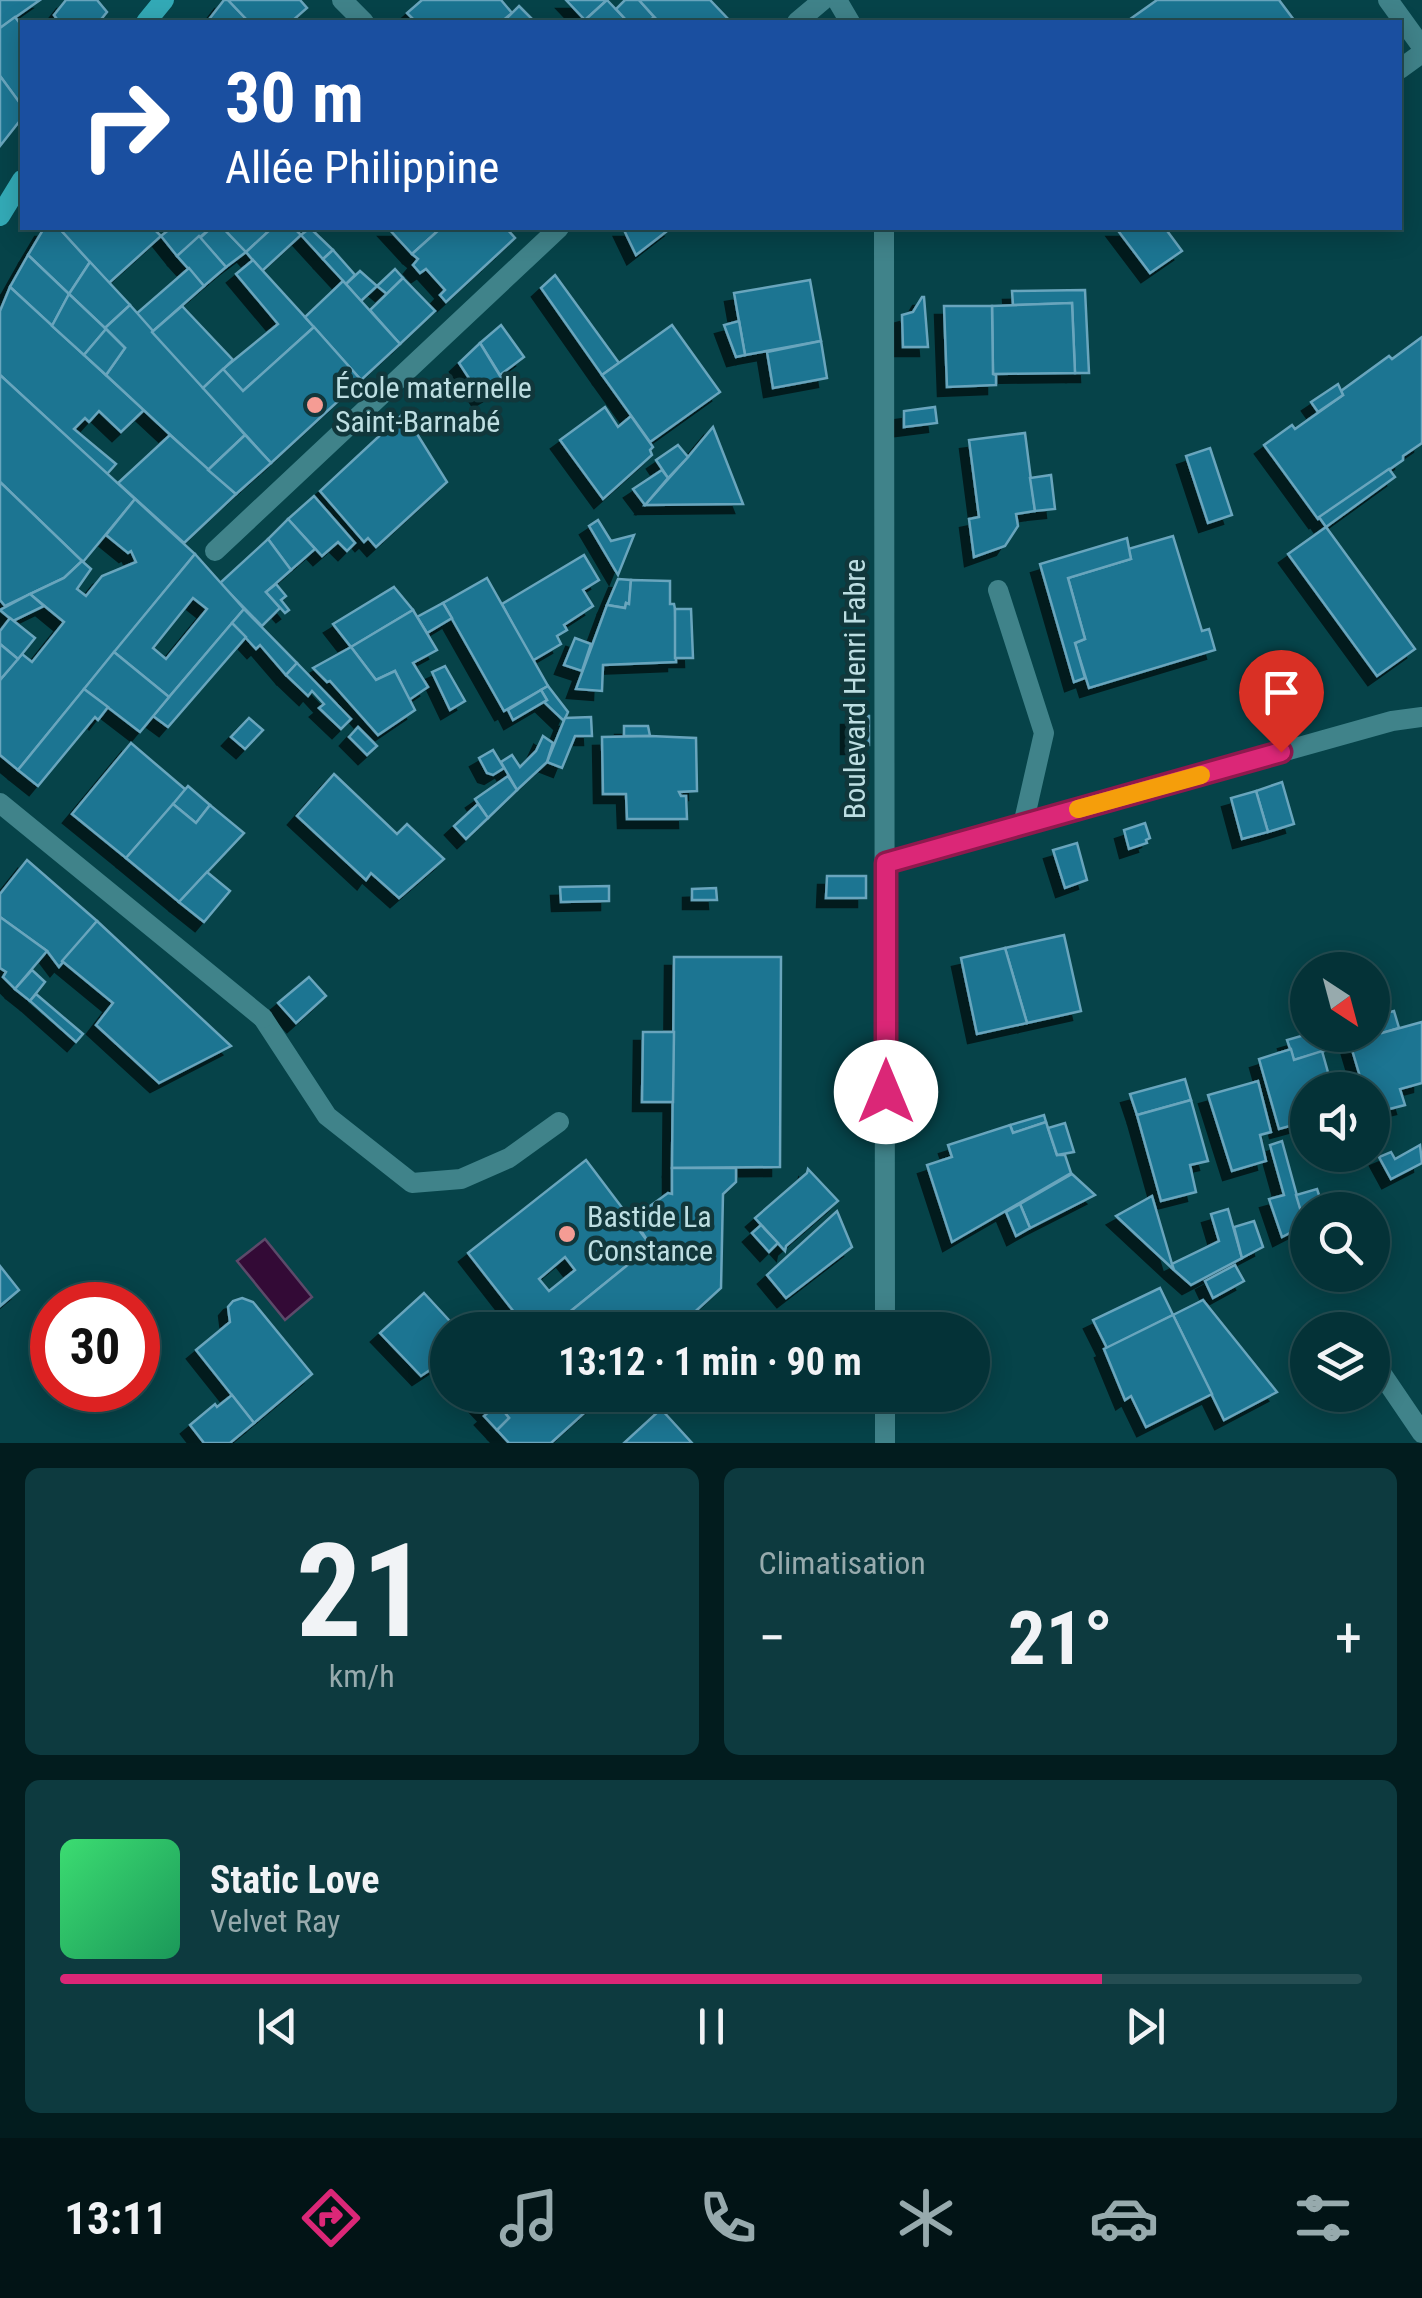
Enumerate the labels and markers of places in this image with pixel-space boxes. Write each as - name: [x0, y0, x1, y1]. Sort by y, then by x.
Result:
- place label: École maternelle Saint-Barnabé: [335, 370, 532, 439]
- marker: École maternelle Saint-Barnabé: [304, 394, 326, 416]
- pin: [1239, 650, 1324, 753]
- place label: Bastide La Constance: [587, 1199, 713, 1268]
- marker: Bastide La Constance: [556, 1223, 578, 1245]

